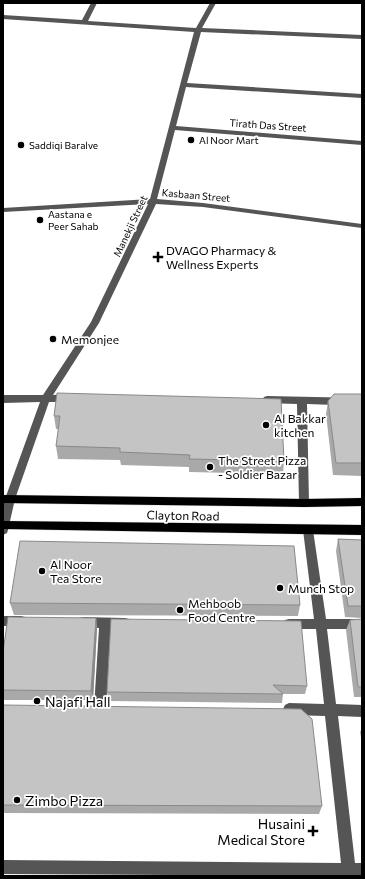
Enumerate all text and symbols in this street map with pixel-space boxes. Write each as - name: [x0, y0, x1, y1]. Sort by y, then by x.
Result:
- street label: Tirath Das Street: [229, 116, 307, 134]
- place label: Al Noor Mart: [199, 134, 259, 146]
- marker: Al Noor Mart: [186, 135, 196, 145]
- place label: Saddiqi Baralve: [29, 139, 98, 151]
- marker: Saddiqi Baralve: [16, 140, 26, 150]
- street label: Kasbaan Street: [161, 186, 231, 204]
- street label: Manekji Street: [111, 193, 149, 259]
- place label: Aastana e Peer Sahab: [48, 208, 99, 232]
- marker: Aastana e Peer Sahab: [35, 215, 45, 225]
- place label: DVAGO Pharmacy & Wellness Experts: [166, 243, 276, 271]
- marker: DVAGO Pharmacy & Wellness Experts: [153, 252, 163, 262]
- place label: Memonjee: [61, 332, 119, 346]
- marker: Memonjee: [48, 334, 58, 344]
- place label: Al Bakkar kitchen: [274, 411, 326, 439]
- marker: Al Bakkar kitchen: [261, 420, 271, 430]
- place label: The Street Pizza - Soldier Bazar: [218, 453, 306, 481]
- marker: The Street Pizza - Soldier Bazar: [205, 462, 215, 472]
- street label: Clayton Road: [146, 507, 220, 523]
- place label: Al Noor Tea Store: [50, 557, 102, 585]
- marker: Al Noor Tea Store: [37, 566, 47, 576]
- place label: Munch Stop: [288, 581, 354, 595]
- marker: Munch Stop: [275, 583, 285, 593]
- place label: Mehboob Food Centre: [188, 596, 255, 624]
- marker: Mehboob Food Centre: [175, 605, 185, 615]
- place label: Najafi Hall: [45, 693, 111, 710]
- marker: Najafi Hall: [32, 696, 42, 706]
- place label: Zimbo Pizza: [25, 792, 103, 809]
- marker: Zimbo Pizza: [12, 795, 22, 805]
- place label: Husaini Medical Store: [217, 815, 305, 848]
- marker: Husaini Medical Store: [308, 826, 318, 836]

